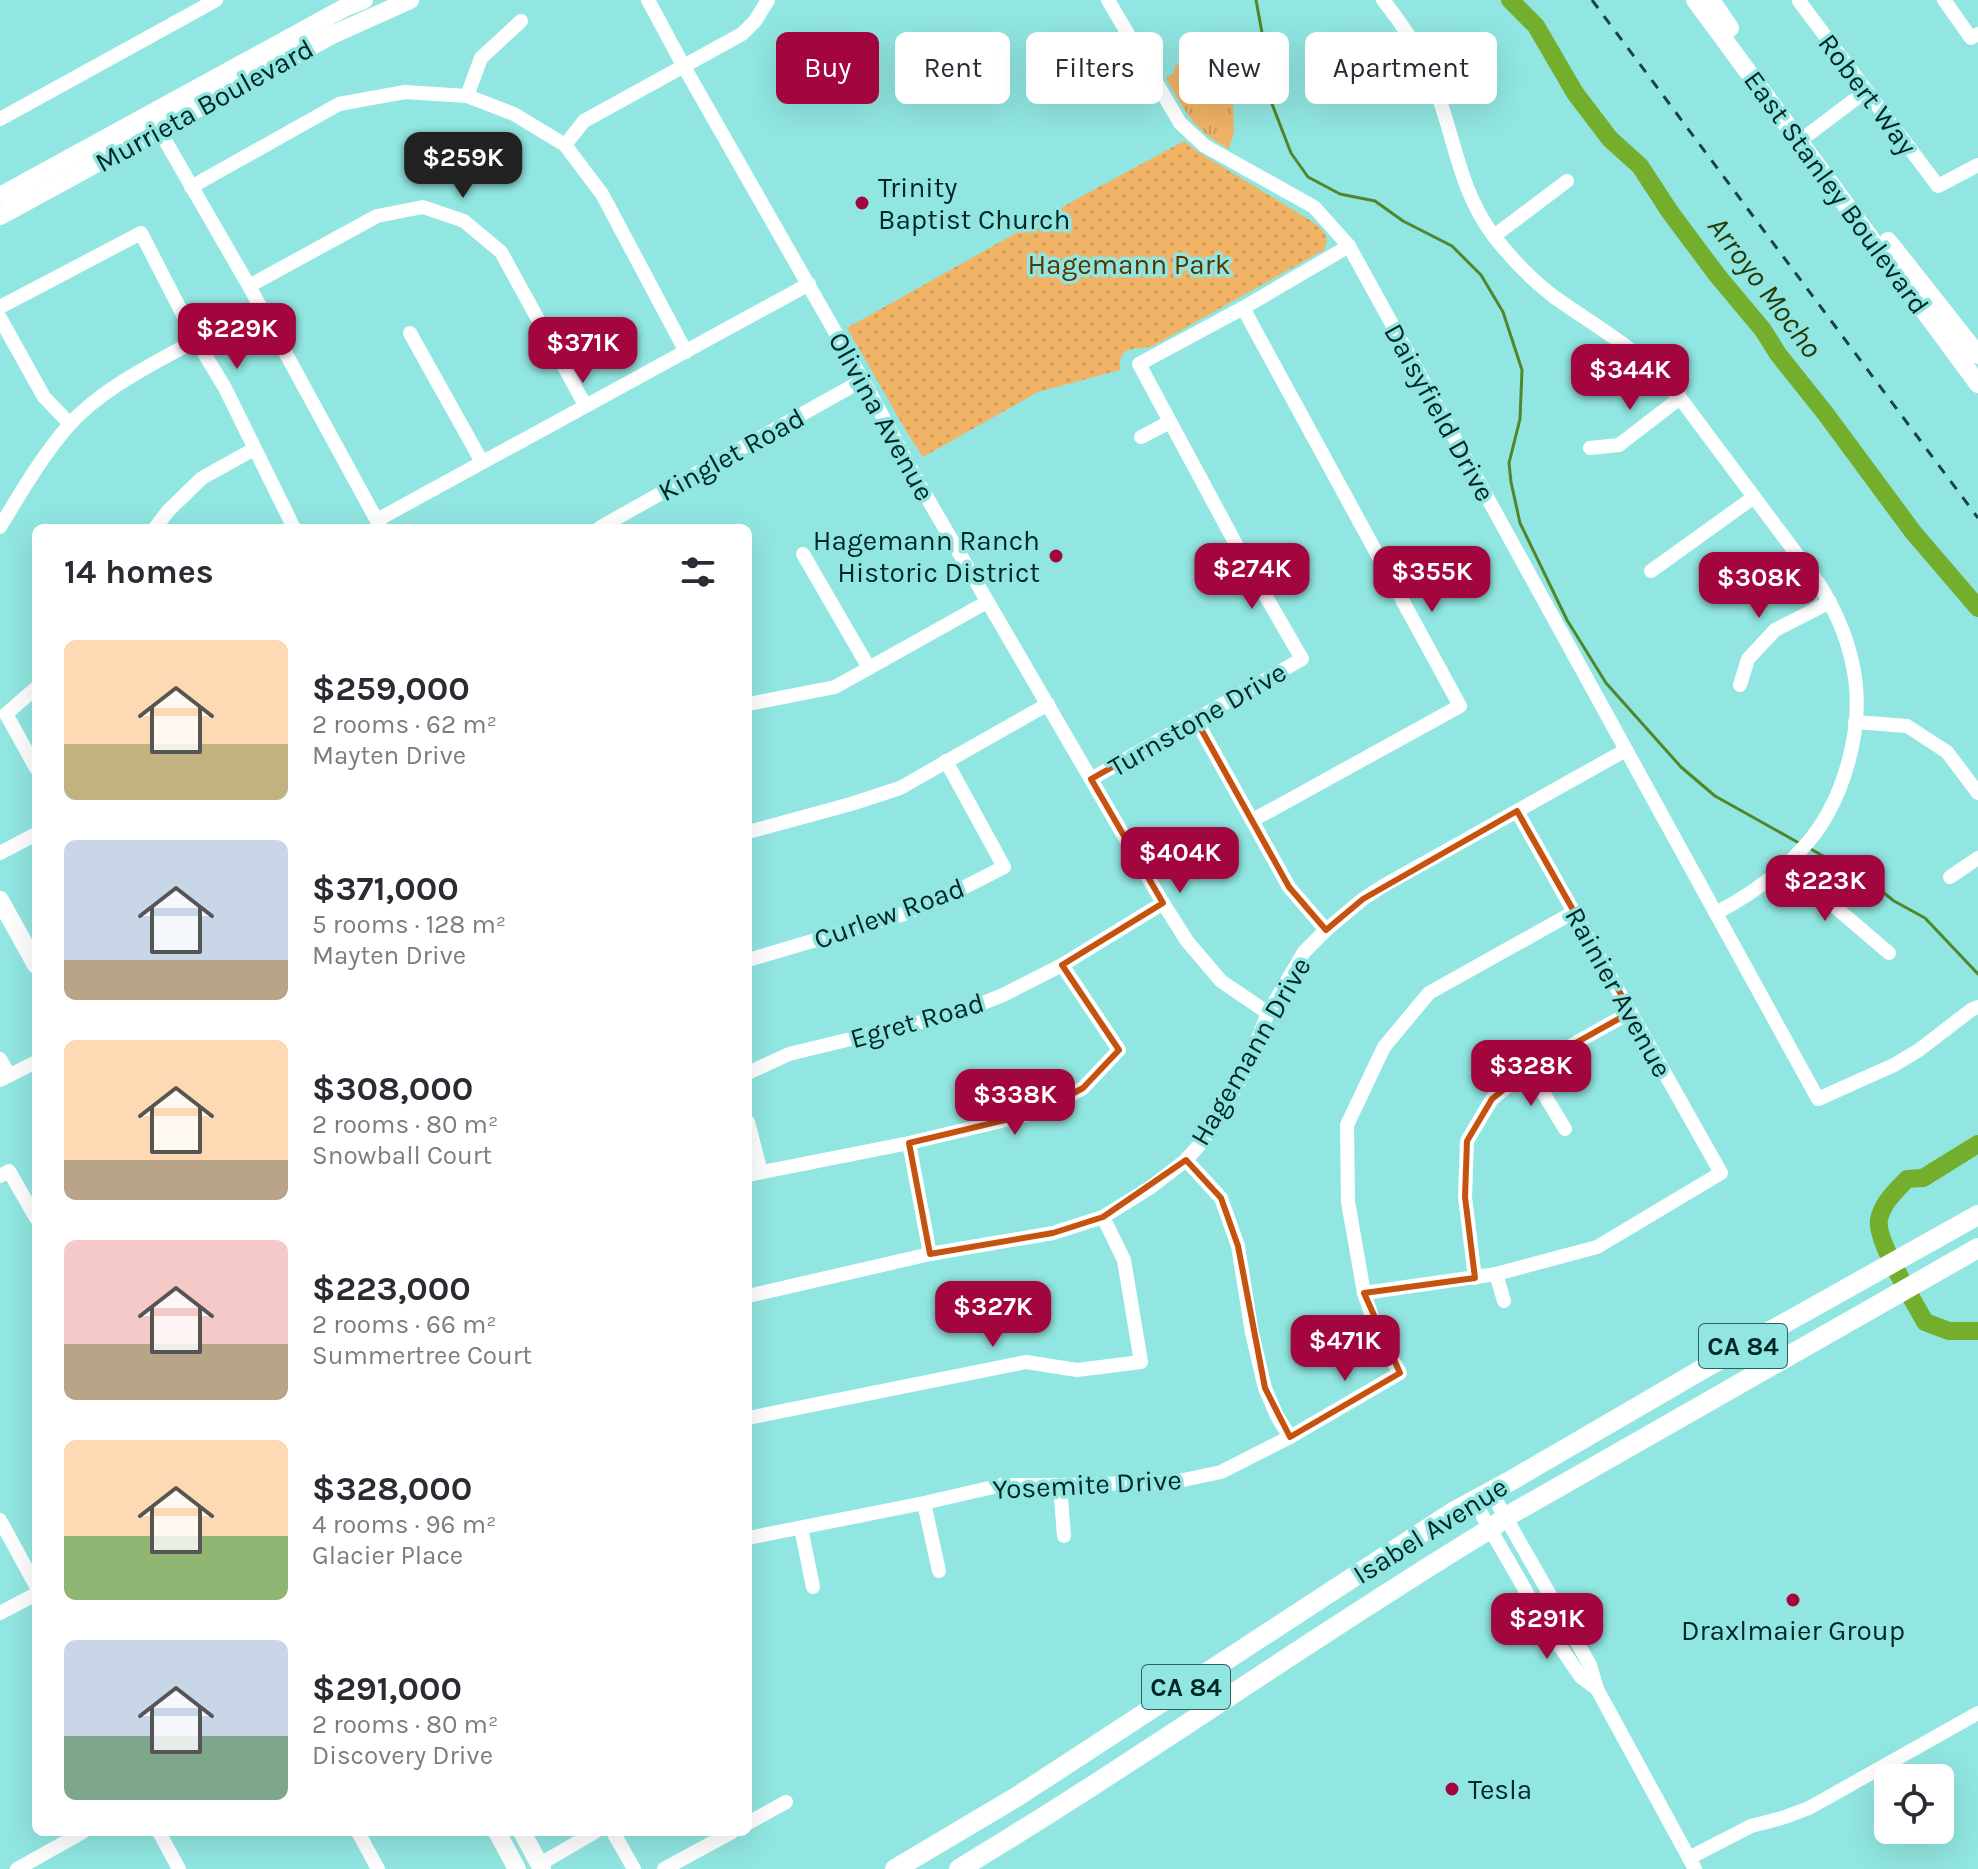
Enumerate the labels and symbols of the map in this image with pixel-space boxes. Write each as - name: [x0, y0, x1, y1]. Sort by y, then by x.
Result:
- street label: Robert Way: [1811, 27, 1924, 161]
- street label: Murrieta Boulevard: [89, 32, 319, 179]
- street label: East Stanley Boulevard: [1737, 64, 1936, 320]
- pin: $259K: [407, 132, 519, 200]
- place label: Trinity Baptist Church: [878, 171, 1070, 236]
- marker: Trinity Baptist Church: [853, 194, 871, 212]
- water label: Arroyo Mocho: [1700, 209, 1830, 365]
- park label: Hagemann Park: [1027, 248, 1231, 281]
- pin: $229K: [181, 303, 293, 371]
- pin: $371K: [527, 317, 639, 385]
- street label: Daisyfield Drive: [1377, 318, 1502, 507]
- street label: Olivina Avenue: [822, 326, 942, 506]
- pin: $344K: [1574, 344, 1686, 412]
- street label: Kinglet Road: [652, 401, 810, 508]
- place label: Hagemann Ranch Historic District: [813, 524, 1040, 589]
- pin: $274K: [1196, 543, 1308, 611]
- pin: $355K: [1376, 546, 1488, 614]
- marker: Hagemann Ranch Historic District: [1047, 547, 1065, 565]
- pin: $308K: [1703, 552, 1815, 620]
- street label: Turnstone Drive: [1102, 655, 1292, 784]
- pin: $404K: [1124, 827, 1236, 895]
- pin: $223K: [1769, 855, 1881, 923]
- street label: Curlew Road: [809, 871, 969, 956]
- street label: Rainier Avenue: [1558, 901, 1679, 1083]
- street label: Hagemann Drive: [1183, 951, 1318, 1151]
- street label: Egret Road: [846, 986, 988, 1055]
- pin: $328K: [1475, 1040, 1587, 1108]
- pin: $338K: [959, 1069, 1071, 1137]
- pin: $327K: [937, 1281, 1049, 1349]
- pin: $471K: [1289, 1315, 1401, 1383]
- road number: CA 84: [1699, 1324, 1787, 1368]
- street label: Yosemite Drive: [992, 1463, 1182, 1506]
- street label: Isabel Avenue: [1347, 1470, 1513, 1591]
- marker: Draxlmaier Group: [1784, 1591, 1802, 1609]
- pin: $291K: [1491, 1593, 1603, 1661]
- place label: Draxlmaier Group: [1681, 1614, 1905, 1647]
- road number: CA 84: [1142, 1665, 1230, 1709]
- place label: Tesla: [1468, 1773, 1532, 1806]
- marker: Tesla: [1443, 1780, 1461, 1798]

